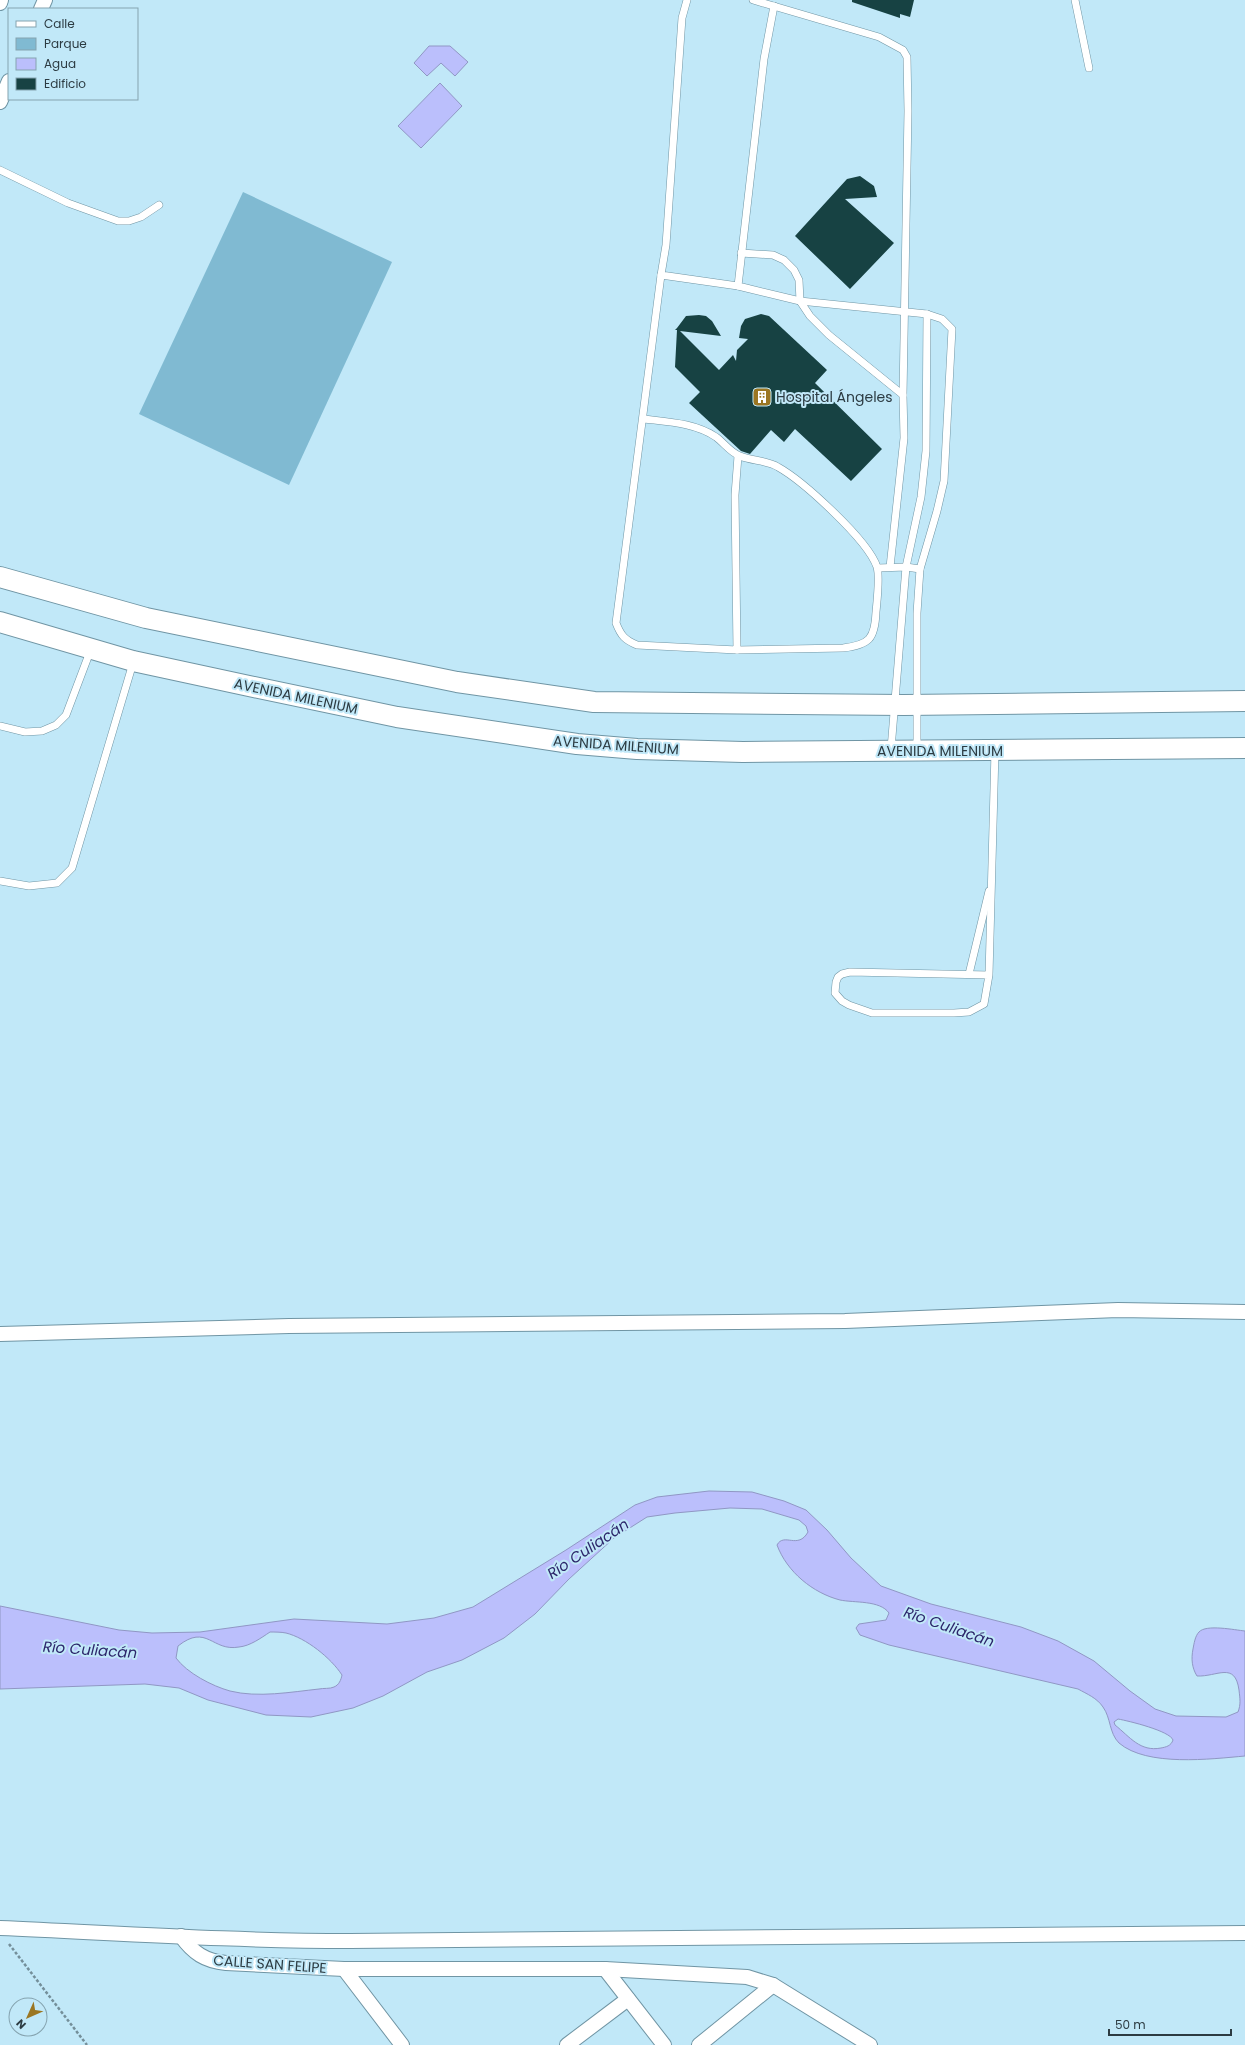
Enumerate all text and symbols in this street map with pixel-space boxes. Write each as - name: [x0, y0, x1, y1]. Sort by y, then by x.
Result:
- legend: [8, 8, 138, 100]
- text: Calle: [44, 15, 75, 32]
- text: Parque: [44, 35, 87, 52]
- text: Agua: [44, 55, 76, 72]
- text: Edificio: [44, 75, 86, 92]
- building icon: Hospital Ángeles: [751, 386, 773, 408]
- place label: Hospital Ángeles: [776, 387, 893, 407]
- street label: AVENIDA MILENIUM: [232, 673, 360, 719]
- street label: AVENIDA MILENIUM: [552, 731, 680, 759]
- street label: AVENIDA MILENIUM: [877, 741, 1003, 761]
- water label: Río Culiacán: [543, 1513, 633, 1584]
- water label: Río Culiacán: [901, 1601, 997, 1652]
- water label: Río Culiacán: [42, 1636, 138, 1663]
- street label: CALLE SAN FELIPE: [213, 1950, 327, 1978]
- north arrow: [8, 1997, 48, 2037]
- scale bar: [1109, 2011, 1231, 2037]
- text: N: [12, 2015, 30, 2033]
- text: 50 m: [1115, 2016, 1146, 2033]

